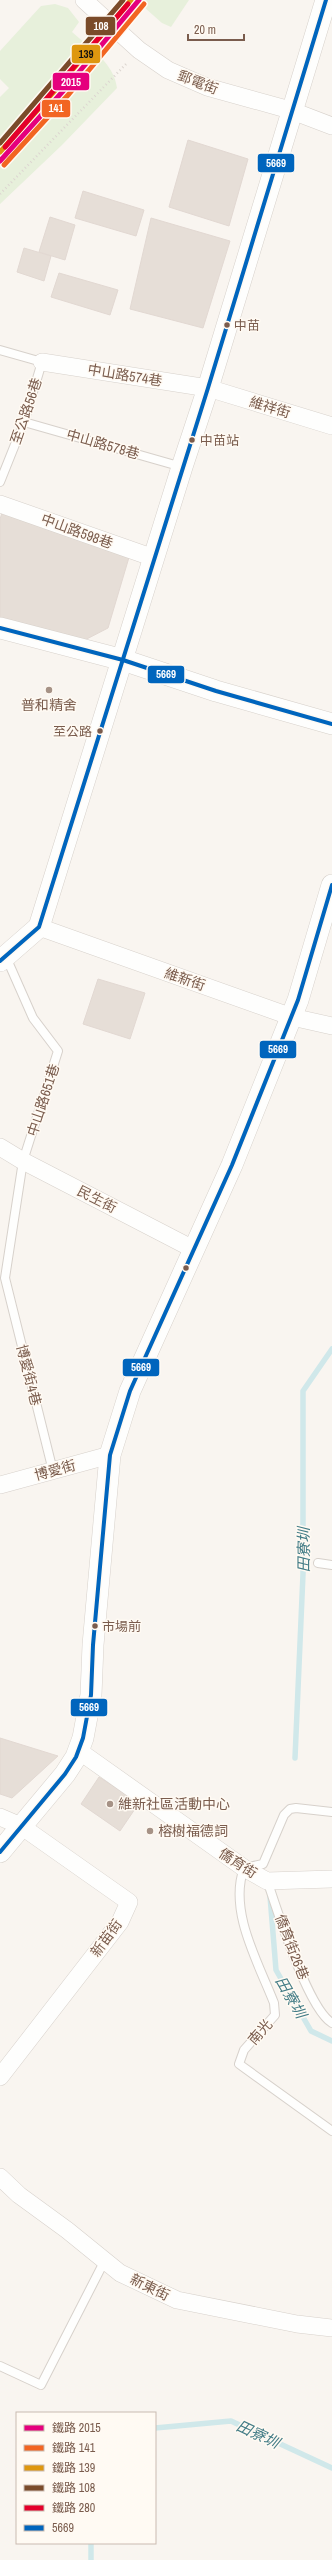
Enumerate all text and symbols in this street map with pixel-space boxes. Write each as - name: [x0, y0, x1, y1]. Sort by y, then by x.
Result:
- line badge: 108: [85, 16, 116, 36]
- scale bar: [188, 16, 244, 42]
- text: 108: [93, 19, 109, 33]
- text: 20 m: [194, 22, 216, 38]
- line badge: 139: [71, 44, 101, 64]
- text: 139: [78, 47, 94, 61]
- street label: 郵電街: [175, 66, 221, 98]
- line badge: 2015: [52, 72, 90, 91]
- text: 2015: [61, 75, 81, 89]
- line badge: 141: [41, 99, 71, 118]
- text: 141: [48, 101, 64, 115]
- line badge: 5669: [257, 153, 295, 173]
- text: 5669: [266, 156, 286, 170]
- place label: 中苗: [234, 317, 260, 334]
- marker: 中苗: [222, 320, 232, 330]
- street label: 中山路574巷: [86, 360, 164, 390]
- street label: 至公路56巷: [6, 376, 46, 446]
- street label: 維祥街: [247, 392, 293, 422]
- street label: 中山路578巷: [64, 425, 142, 463]
- place label: 中苗站: [200, 432, 239, 449]
- marker: 中苗站: [187, 435, 197, 445]
- street label: 中山路598巷: [39, 510, 115, 552]
- line badge: 5669: [147, 665, 185, 684]
- text: 5669: [156, 667, 176, 681]
- marker: 普和精舍: [44, 685, 54, 695]
- place label: 普和精舍: [21, 696, 77, 714]
- place label: 至公路: [53, 723, 92, 740]
- marker: 至公路: [95, 726, 105, 736]
- street label: 維新街: [162, 964, 208, 994]
- line badge: 5669: [259, 1040, 297, 1059]
- text: 5669: [268, 1042, 288, 1056]
- street label: 中山路651巷: [23, 1061, 63, 1139]
- street label: 民生街: [74, 1181, 120, 1217]
- unlabelled marker: [181, 1263, 191, 1273]
- street label: 博愛街4巷: [13, 1343, 45, 1407]
- line badge: 5669: [122, 1358, 160, 1377]
- text: 5669: [131, 1360, 151, 1374]
- street label: 博愛街: [32, 1456, 78, 1484]
- water label: 田寮圳: [293, 1526, 314, 1573]
- place label: 市場前: [102, 1618, 141, 1635]
- marker: 市場前: [90, 1621, 100, 1631]
- line badge: 5669: [70, 1698, 108, 1717]
- text: 5669: [79, 1700, 99, 1714]
- place label: 維新社區活動中心: [118, 1795, 230, 1813]
- marker: 維新社區活動中心: [105, 1799, 115, 1809]
- place label: 榕樹福德詞: [158, 1822, 228, 1840]
- marker: 榕樹福德詞: [145, 1826, 155, 1836]
- street label: 僑育街: [215, 1844, 261, 1882]
- street label: 僑育街26巷: [271, 1912, 313, 1982]
- street label: 新苗街: [86, 1916, 126, 1960]
- water label: 田寮圳: [271, 1972, 312, 2023]
- street label: 南光: [244, 2016, 276, 2048]
- street label: 新東街: [127, 2270, 173, 2304]
- legend: [16, 2412, 156, 2544]
- water label: 田寮圳: [233, 2415, 285, 2454]
- text: 鐵路 2015: [52, 2420, 101, 2436]
- text: 鐵路 141: [52, 2440, 96, 2456]
- text: 鐵路 139: [52, 2460, 95, 2476]
- text: 鐵路 108: [52, 2480, 95, 2496]
- text: 鐵路 280: [52, 2500, 95, 2516]
- text: 5669: [52, 2520, 74, 2536]

